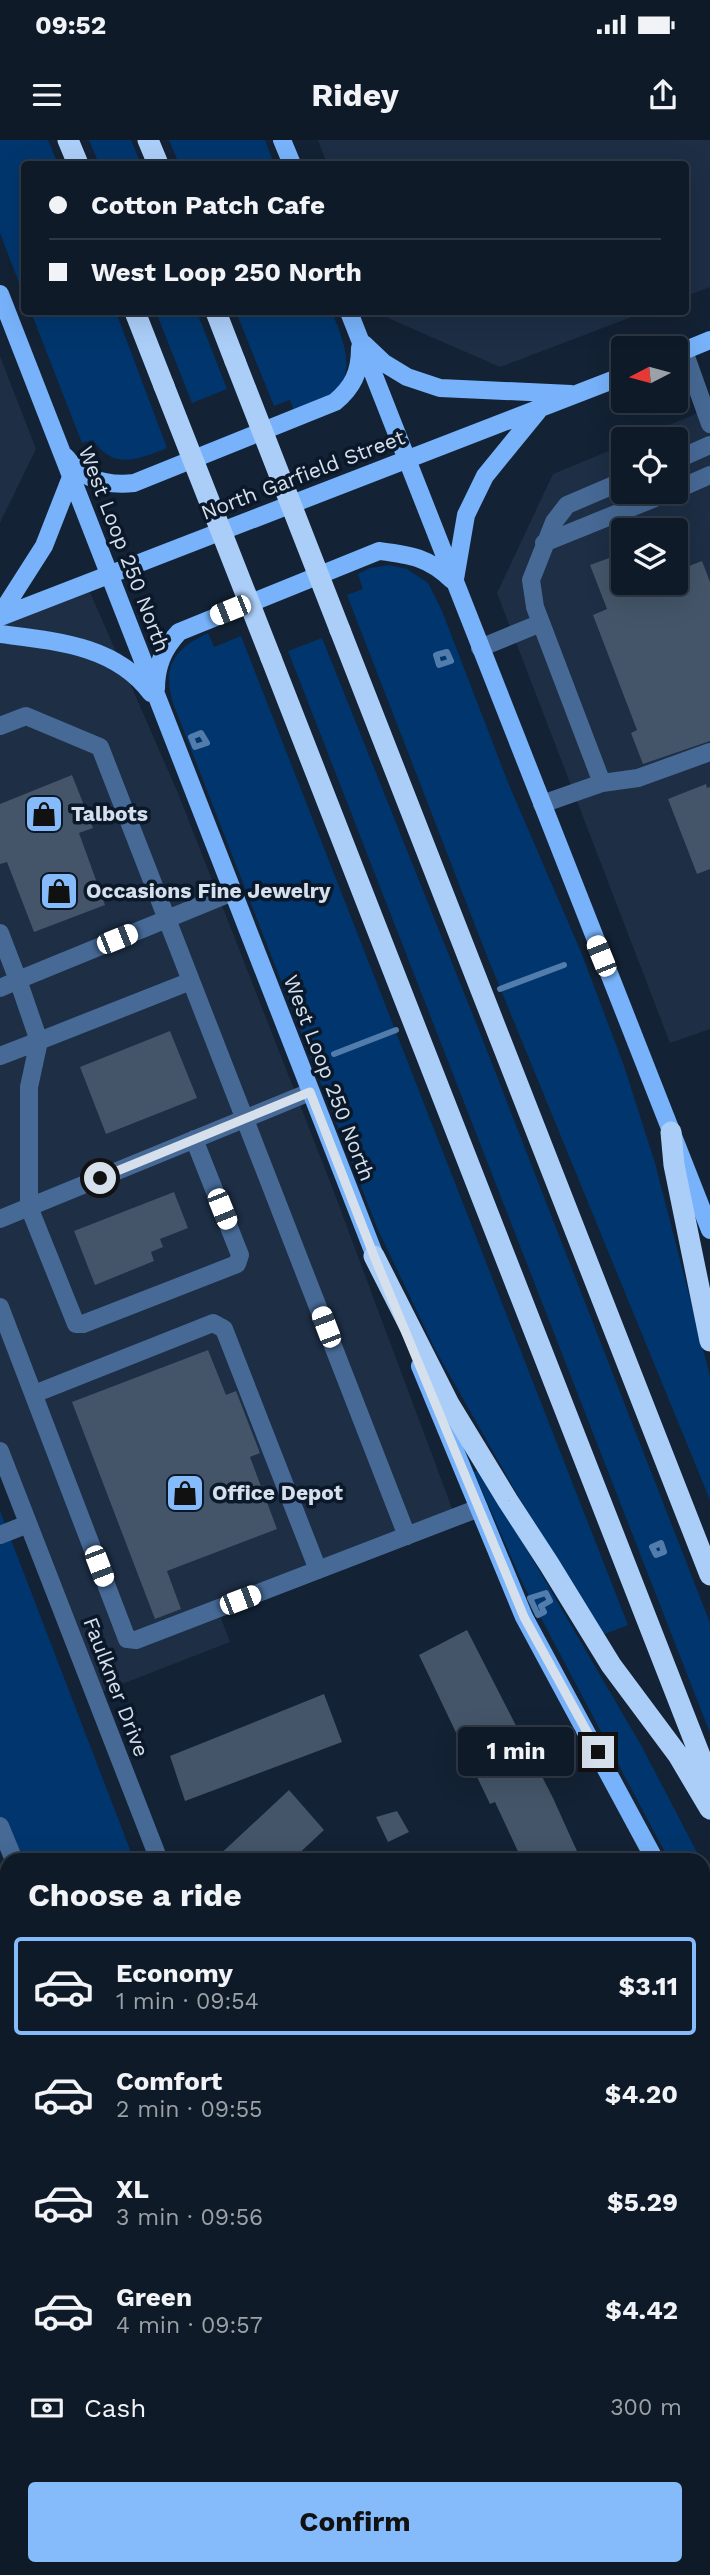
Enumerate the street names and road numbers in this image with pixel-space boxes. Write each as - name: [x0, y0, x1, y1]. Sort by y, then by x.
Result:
- street label: North Garfield Street: [197, 424, 408, 525]
- street label: West Loop 250 North: [74, 442, 175, 655]
- street label: West Loop 250 North: [279, 971, 380, 1184]
- street label: Faulkner Drive: [78, 1613, 155, 1760]

